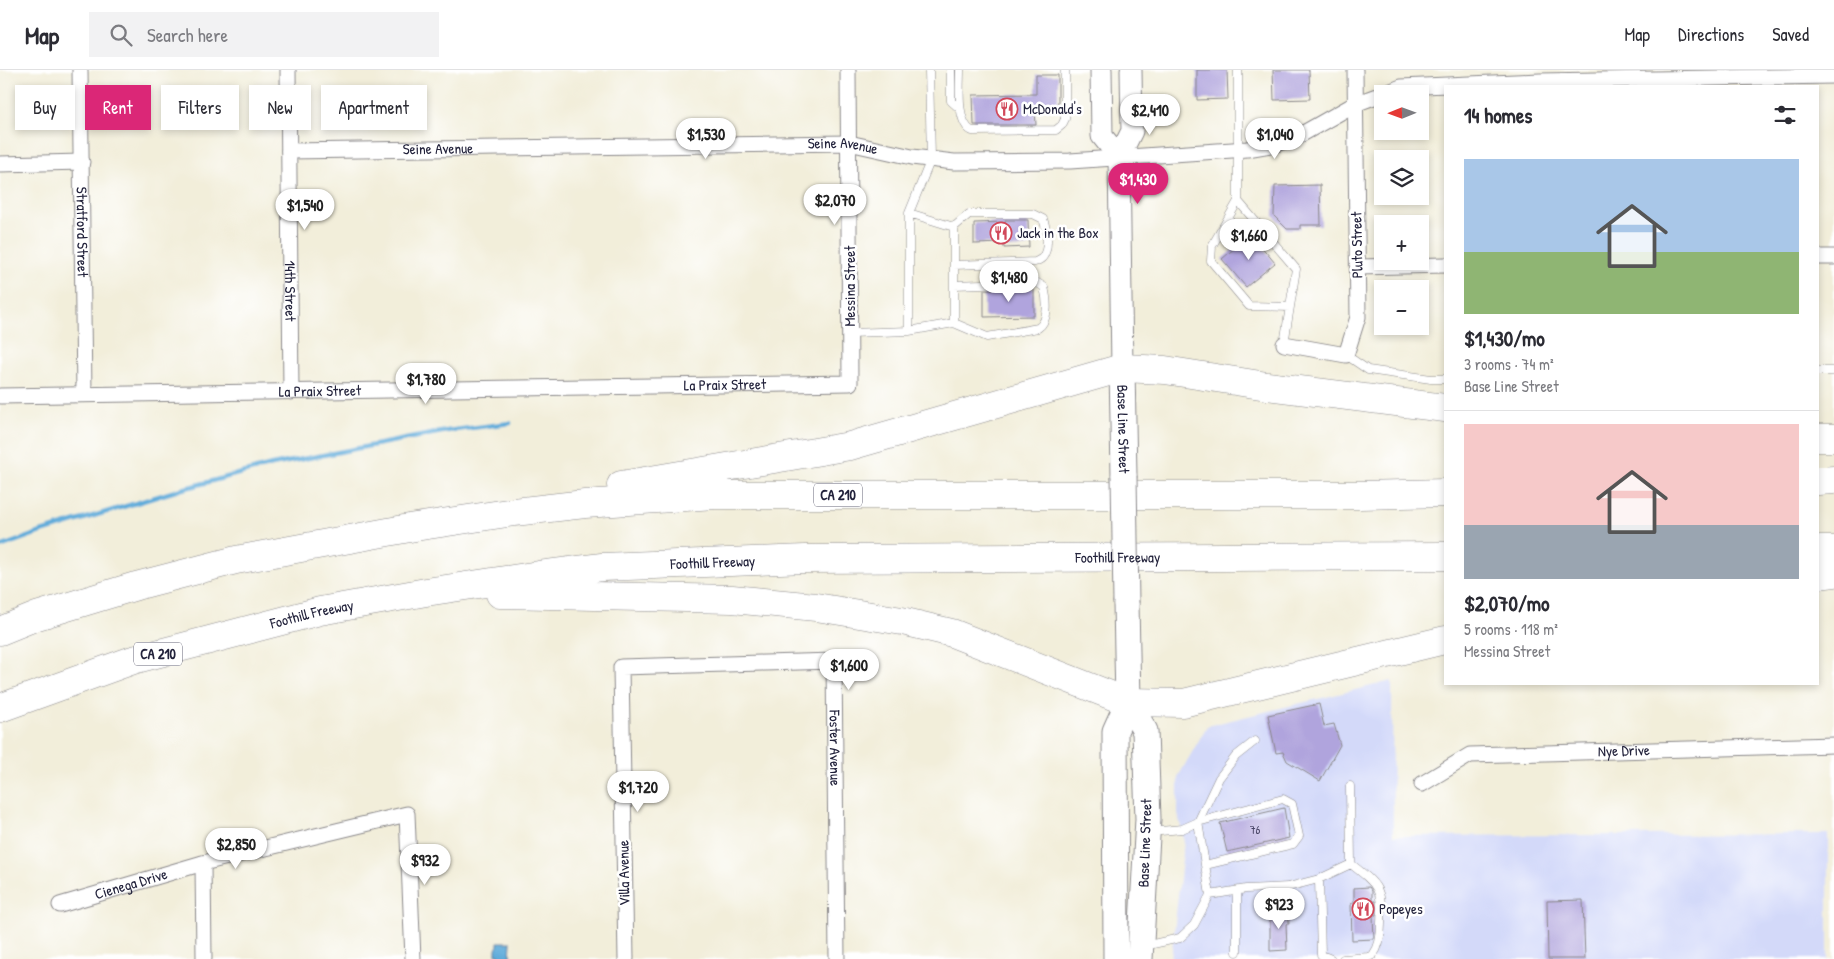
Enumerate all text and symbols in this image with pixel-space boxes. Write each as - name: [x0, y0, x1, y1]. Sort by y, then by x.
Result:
- search box: [89, 12, 439, 57]
- text: Map: [25, 19, 59, 51]
- icon: search: [107, 21, 135, 49]
- text: Search here: [147, 22, 228, 48]
- text: Map: [1625, 22, 1650, 47]
- text: Directions: [1678, 22, 1744, 47]
- text: Saved: [1772, 22, 1809, 47]
- chip: Buy: [15, 85, 75, 130]
- chip: Rent: [85, 85, 151, 130]
- chip: Filters: [161, 85, 239, 130]
- chip: New: [249, 85, 311, 130]
- chip: Apartment: [321, 85, 427, 130]
- north arrow: [1374, 85, 1429, 140]
- map controls: [1374, 85, 1429, 335]
- pin: $2,410: [1109, 93, 1191, 136]
- restaurant icon: McDonald's: [995, 97, 1019, 121]
- place label: McDonald's: [1023, 98, 1082, 119]
- text: $2,410: [1131, 99, 1169, 121]
- text: 14 homes: [1464, 101, 1532, 130]
- icon: filters: [1771, 101, 1799, 129]
- pin: $1,530: [665, 118, 747, 160]
- pin: $1,040: [1234, 118, 1316, 160]
- text: $1,530: [687, 123, 725, 145]
- text: $1,040: [1256, 123, 1294, 145]
- street label: Seine Avenue: [808, 132, 880, 159]
- street label: Seine Avenue: [403, 137, 473, 159]
- button: layers: [1374, 150, 1429, 205]
- pin: $1,430: [1097, 162, 1179, 205]
- text: $1,430: [1119, 168, 1157, 190]
- pin: $2,070: [794, 184, 876, 226]
- street label: Stratford Street: [71, 187, 94, 278]
- pin: $1,540: [264, 189, 346, 231]
- text: $2,070: [814, 189, 856, 211]
- icon: home: [1587, 191, 1677, 281]
- text: $1,540: [286, 194, 324, 216]
- street label: Pluto Street: [1345, 211, 1368, 279]
- button: +: [1374, 215, 1429, 270]
- pin: $1,660: [1208, 218, 1290, 261]
- restaurant icon: Jack in the Box: [989, 221, 1013, 245]
- place label: Jack in the Box: [1017, 222, 1099, 243]
- text: $1,660: [1230, 224, 1268, 246]
- street label: Messina Street: [839, 245, 860, 326]
- street label: 14th Street: [280, 260, 301, 322]
- pin: $1,480: [968, 260, 1050, 303]
- text: $1,480: [990, 266, 1028, 288]
- button: −: [1374, 280, 1429, 335]
- text: $1,430/mo: [1464, 324, 1545, 353]
- text: 3 rooms · 74 m²: [1464, 353, 1554, 375]
- pin: $1,780: [385, 362, 467, 405]
- text: $1,780: [406, 368, 446, 390]
- street label: La Praix Street: [684, 373, 767, 396]
- text: Base Line Street: [1464, 375, 1559, 397]
- street label: La Praix Street: [279, 379, 362, 402]
- street label: Base Line Street: [1112, 384, 1135, 474]
- icon: home: [1587, 457, 1677, 547]
- road number: CA 210: [814, 484, 862, 506]
- street label: Foothill Freeway: [1074, 546, 1160, 568]
- street label: Foothill Freeway: [669, 550, 756, 574]
- text: $2,070/mo: [1464, 589, 1550, 618]
- street label: Foothill Freeway: [267, 594, 355, 634]
- text: 5 rooms · 118 m²: [1464, 618, 1558, 640]
- text: Messina Street: [1464, 640, 1550, 662]
- road number: CA 210: [134, 642, 182, 666]
- pin: $1,600: [808, 648, 890, 691]
- text: $1,600: [830, 654, 868, 676]
- street label: Foster Avenue: [824, 709, 846, 786]
- street label: Nye Drive: [1598, 739, 1650, 761]
- pin: $1,720: [597, 770, 679, 813]
- text: $1,720: [618, 776, 658, 798]
- street label: Base Line Street: [1132, 797, 1157, 888]
- house number: 76: [1250, 821, 1261, 838]
- pin: $2,850: [195, 828, 277, 870]
- text: $2,850: [216, 833, 256, 855]
- street label: Villa Avenue: [612, 840, 635, 906]
- pin: $932: [395, 844, 455, 886]
- text: $932: [411, 849, 439, 871]
- street label: Cienega Drive: [92, 863, 170, 904]
- pin: $923: [1249, 888, 1309, 930]
- text: $923: [1265, 893, 1293, 915]
- restaurant icon: Popeyes: [1351, 897, 1375, 921]
- place label: Popeyes: [1379, 898, 1423, 919]

